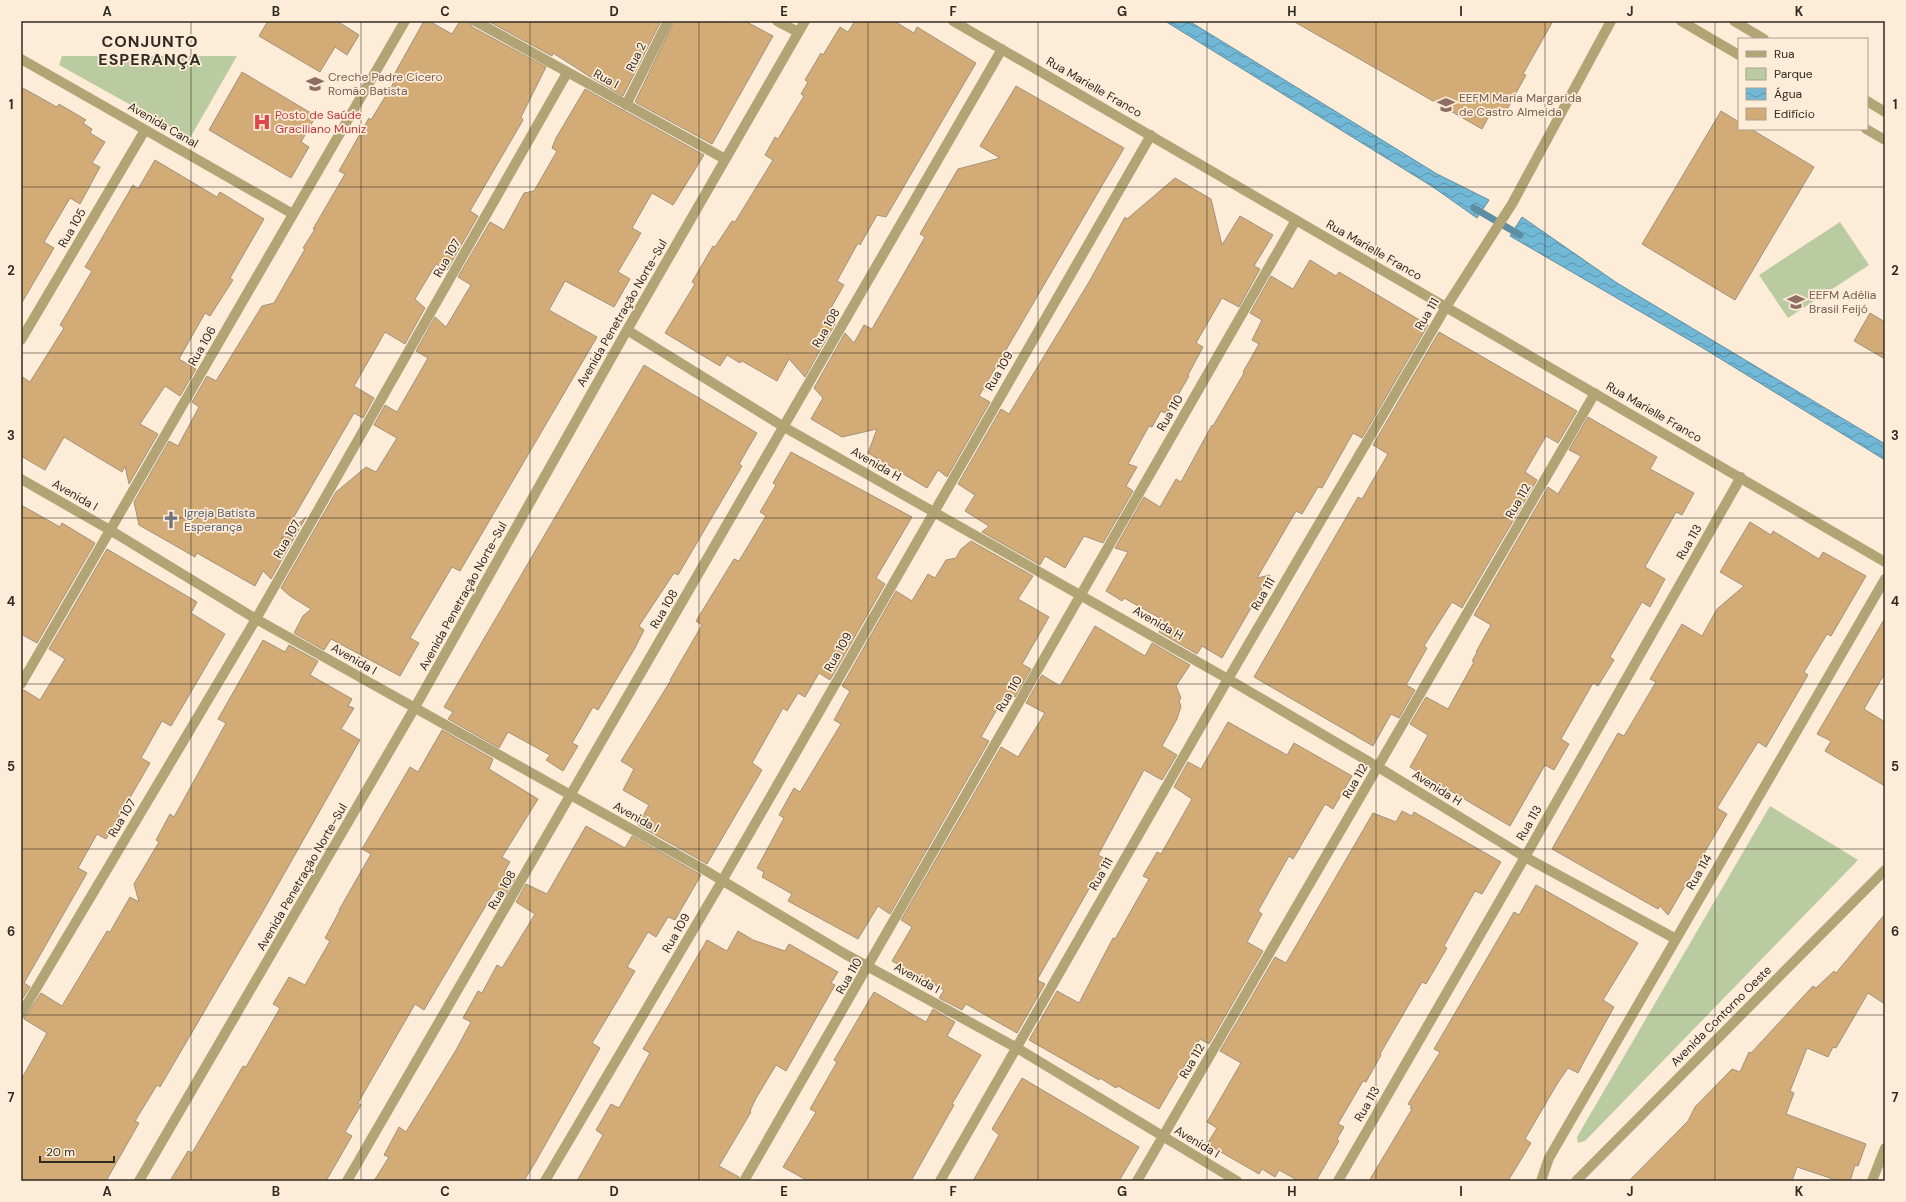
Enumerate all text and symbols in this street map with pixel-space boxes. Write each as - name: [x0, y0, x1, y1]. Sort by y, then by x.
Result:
- text: A: [102, 3, 112, 20]
- text: B: [272, 3, 280, 20]
- text: C: [440, 3, 450, 20]
- text: D: [609, 3, 619, 20]
- text: E: [780, 3, 788, 20]
- text: F: [949, 3, 957, 20]
- text: G: [1117, 3, 1127, 20]
- text: H: [1287, 3, 1297, 20]
- text: I: [1459, 3, 1463, 20]
- text: J: [1626, 3, 1634, 20]
- text: K: [1795, 3, 1804, 20]
- district label: CONJUNTO ESPERANÇA: [98, 31, 202, 70]
- legend: [1738, 38, 1868, 130]
- street label: Rua 2: [622, 40, 650, 74]
- text: Rua: [1774, 46, 1795, 62]
- street label: Rua Marielle Franco: [1043, 53, 1145, 121]
- street label: Rua I: [591, 66, 621, 92]
- text: Parque: [1774, 66, 1813, 82]
- place label: Creche Padre Cícero Romão Batista: [328, 69, 443, 99]
- school or university icon: Creche Padre Cícero Romão Batista: [305, 74, 325, 94]
- text: Água: [1774, 86, 1802, 102]
- place label: EEFM Maria Margarida de Castro Almeida: [1459, 90, 1581, 120]
- school or university icon: EEFM Maria Margarida de Castro Almeida: [1436, 95, 1456, 115]
- text: 1: [9, 96, 13, 113]
- text: 1: [1893, 96, 1897, 113]
- street label: Avenida Canal: [125, 98, 201, 152]
- text: Edifício: [1774, 106, 1815, 122]
- place label: Posto de Saúde Graciliano Muniz: [275, 107, 366, 137]
- hospital icon: Posto de Saúde Graciliano Muniz: [252, 112, 272, 132]
- street label: Rua 105: [54, 205, 90, 251]
- street label: Rua Marielle Franco: [1323, 216, 1425, 284]
- street label: Rua 107: [430, 236, 464, 280]
- street label: Avenida Penetração Norte-Sul: [573, 236, 671, 390]
- text: 2: [7, 262, 15, 279]
- text: 2: [1891, 262, 1899, 279]
- place label: EEFM Adélia Brasil Feijó: [1809, 287, 1876, 317]
- school or university icon: EEFM Adélia Brasil Feijó: [1786, 292, 1806, 312]
- street label: Rua 111: [1411, 295, 1443, 333]
- street label: Rua 108: [808, 305, 844, 351]
- street label: Rua 106: [184, 323, 220, 369]
- street label: Rua 109: [981, 348, 1017, 394]
- street label: Rua Marielle Franco: [1603, 378, 1705, 446]
- street label: Rua 110: [1153, 392, 1187, 434]
- text: 3: [7, 427, 15, 444]
- text: 3: [1891, 427, 1899, 444]
- street label: Avenida H: [848, 443, 904, 485]
- street label: Avenida I: [49, 476, 101, 514]
- street label: Rua 112: [1502, 480, 1535, 522]
- place label: Igreja Batista Esperança: [184, 505, 255, 535]
- church icon: Igreja Batista Esperança: [161, 510, 181, 530]
- street label: Rua 107: [270, 517, 304, 561]
- street label: Avenida Penetração Norte-Sul: [415, 519, 511, 673]
- street label: Rua 113: [1672, 521, 1706, 563]
- street label: Rua 111: [1247, 575, 1279, 613]
- street label: Rua 108: [646, 586, 682, 632]
- text: 4: [7, 593, 15, 610]
- text: 4: [1891, 593, 1899, 610]
- street label: Avenida H: [1130, 602, 1186, 644]
- street label: Rua 109: [820, 629, 856, 675]
- street label: Avenida I: [328, 640, 380, 678]
- street label: Rua 110: [992, 673, 1026, 715]
- text: 5: [7, 758, 15, 775]
- text: 5: [1891, 758, 1899, 775]
- street label: Rua 112: [1339, 760, 1372, 802]
- street label: Avenida H: [1409, 767, 1465, 809]
- street label: Rua 107: [104, 796, 140, 840]
- street label: Avenida I: [610, 798, 662, 836]
- street label: Avenida Penetração Norte-Sul: [253, 800, 351, 954]
- street label: Rua 113: [1512, 802, 1546, 844]
- street label: Rua 114: [1682, 851, 1716, 893]
- street label: Rua 111: [1085, 855, 1117, 893]
- street label: Rua 108: [484, 867, 520, 913]
- street label: Rua 109: [658, 910, 694, 956]
- text: 6: [7, 923, 15, 940]
- text: 6: [1891, 923, 1899, 940]
- street label: Rua 110: [832, 955, 866, 997]
- street label: Avenida I: [891, 959, 943, 997]
- street label: Avenida Contorno Oeste: [1667, 962, 1775, 1070]
- street label: Rua 112: [1176, 1040, 1209, 1082]
- street label: Rua 113: [1350, 1083, 1384, 1125]
- text: 7: [8, 1089, 15, 1106]
- text: 7: [1892, 1089, 1899, 1106]
- street label: Avenida I: [1171, 1122, 1223, 1162]
- scale bar: [40, 1138, 114, 1164]
- text: 20 m: [46, 1144, 75, 1160]
- text: A: [102, 1183, 112, 1200]
- text: B: [272, 1183, 280, 1200]
- text: C: [440, 1183, 450, 1200]
- text: D: [609, 1183, 619, 1200]
- text: E: [780, 1183, 788, 1200]
- text: F: [949, 1183, 957, 1200]
- text: G: [1117, 1183, 1127, 1200]
- text: H: [1287, 1183, 1297, 1200]
- text: I: [1459, 1183, 1463, 1200]
- text: J: [1626, 1183, 1634, 1200]
- text: K: [1795, 1183, 1804, 1200]

